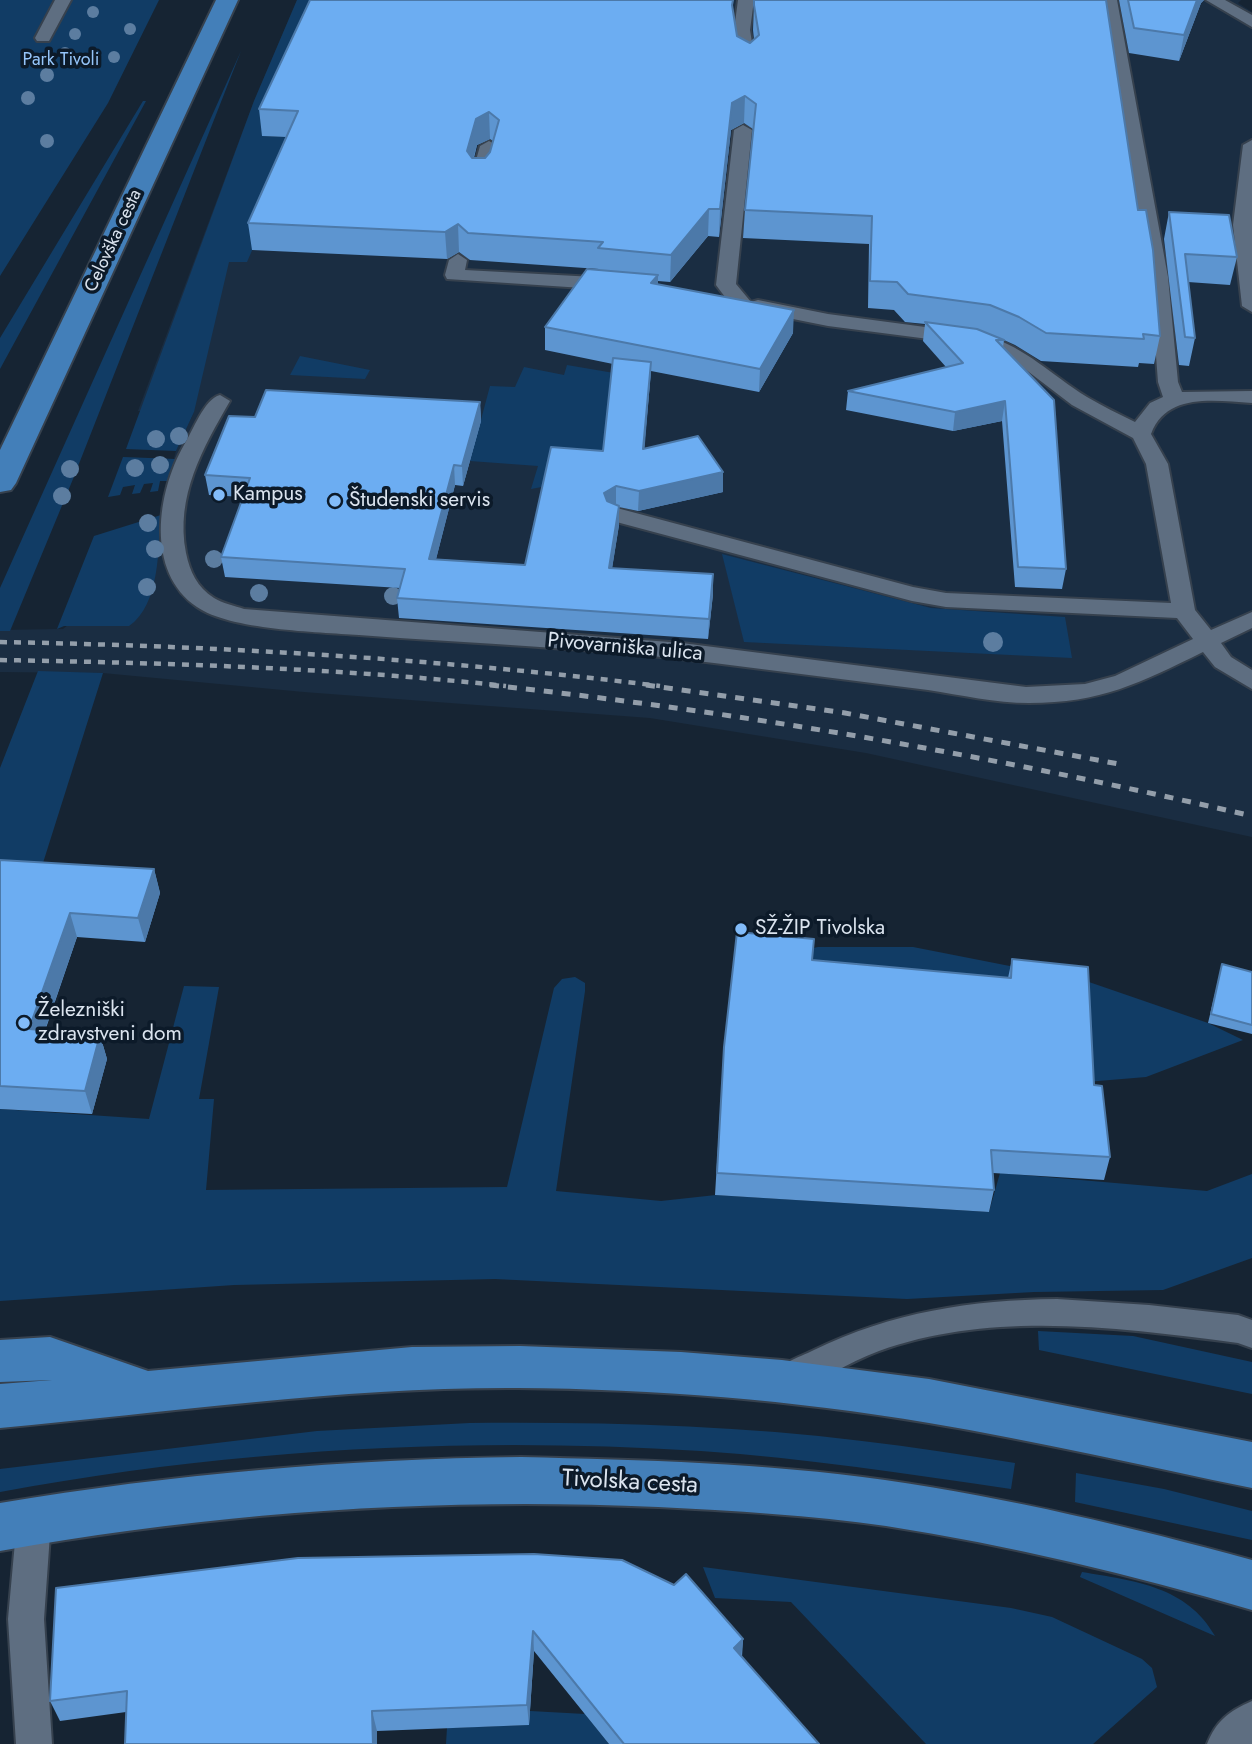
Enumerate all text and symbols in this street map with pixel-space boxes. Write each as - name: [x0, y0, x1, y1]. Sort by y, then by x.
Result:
- park label: Park Tivoli: [23, 50, 99, 72]
- street label: Celovška cesta: [81, 186, 147, 296]
- place label: Kampus: [233, 482, 303, 508]
- marker: Kampus: [211, 487, 227, 503]
- place label: Študenski servis: [349, 488, 490, 514]
- marker: Študenski servis: [327, 493, 343, 509]
- street label: Pivovarniška ulica: [546, 629, 704, 667]
- place label: SŽ-ŽIP Tivolska: [755, 916, 885, 942]
- marker: SŽ-ŽIP Tivolska: [733, 921, 749, 937]
- place label: Železniški zdravstveni dom: [38, 998, 182, 1048]
- marker: Železniški zdravstveni dom: [16, 1015, 32, 1031]
- street label: Tivolska cesta: [561, 1465, 699, 1501]

